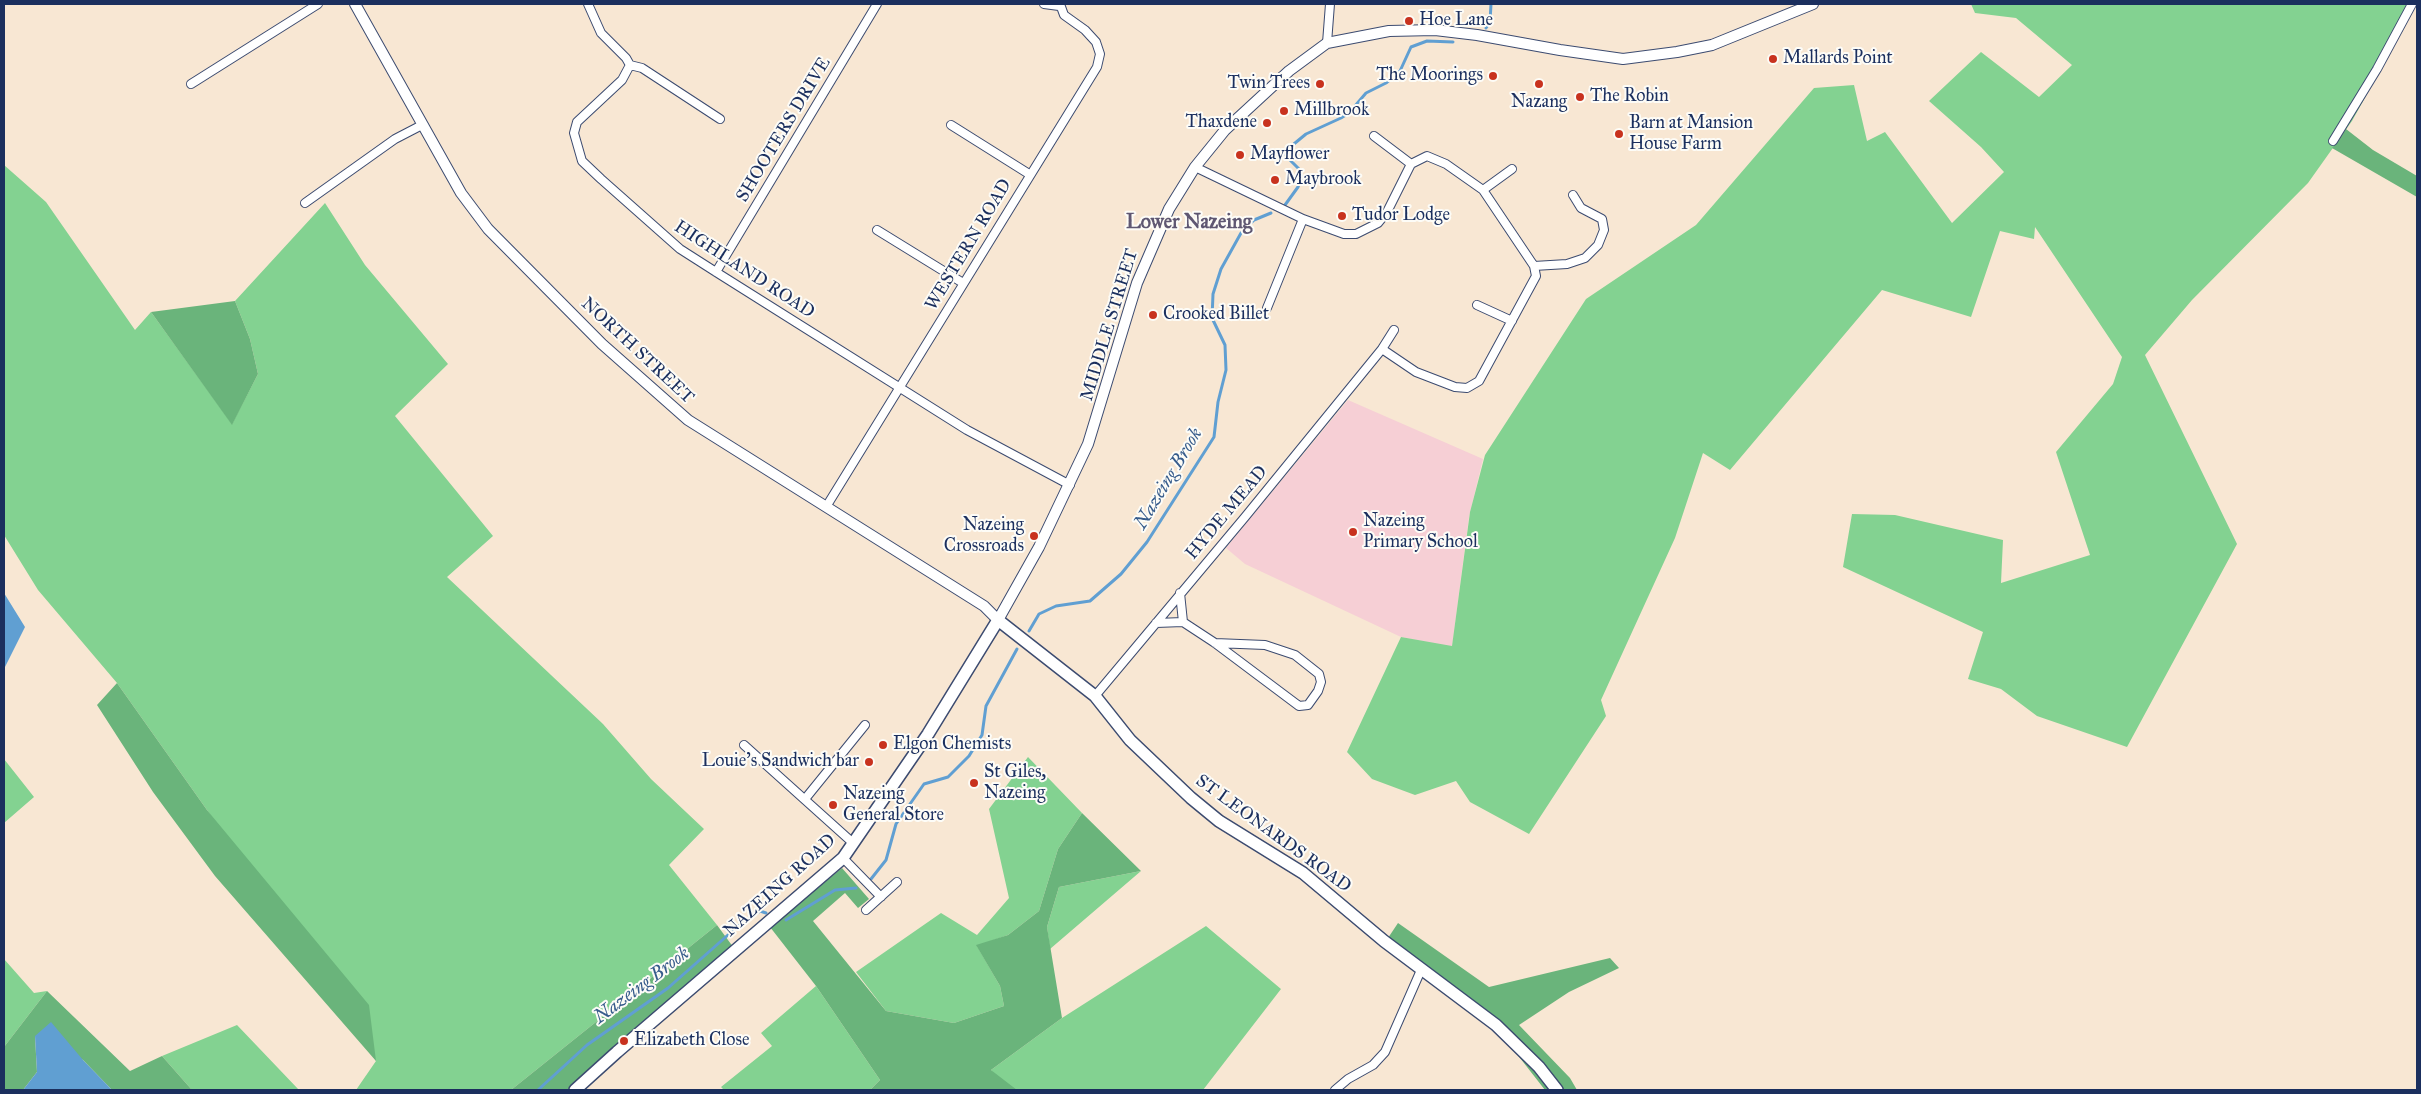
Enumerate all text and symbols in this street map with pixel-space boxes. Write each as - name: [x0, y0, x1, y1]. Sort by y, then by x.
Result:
- place label: Hoe Lane: [1419, 10, 1493, 32]
- marker: Hoe Lane: [1403, 15, 1415, 27]
- place label: Mallards Point: [1783, 48, 1893, 70]
- marker: Mallards Point: [1767, 53, 1779, 65]
- street label: SHOOTERS DRIVE: [732, 54, 836, 206]
- place label: The Moorings: [1376, 65, 1483, 87]
- marker: The Moorings: [1487, 70, 1499, 82]
- place label: Twin Trees: [1227, 73, 1310, 95]
- marker: Twin Trees: [1314, 78, 1326, 90]
- marker: Nazang: [1533, 78, 1545, 90]
- place label: The Robin: [1590, 86, 1669, 108]
- marker: The Robin: [1574, 91, 1586, 103]
- place label: Nazang: [1511, 92, 1567, 114]
- place label: Millbrook: [1294, 100, 1369, 122]
- marker: Millbrook: [1278, 105, 1290, 117]
- place label: Thaxdene: [1185, 112, 1257, 134]
- place label: Barn at Mansion House Farm: [1629, 113, 1753, 156]
- marker: Thaxdene: [1261, 117, 1273, 129]
- marker: Barn at Mansion House Farm: [1613, 128, 1625, 140]
- place label: Mayflower: [1250, 144, 1330, 166]
- marker: Mayflower: [1234, 149, 1246, 161]
- place label: Maybrook: [1285, 169, 1361, 191]
- marker: Maybrook: [1269, 174, 1281, 186]
- street label: WESTERN ROAD: [921, 175, 1017, 315]
- place label: Tudor Lodge: [1352, 205, 1450, 227]
- marker: Tudor Lodge: [1336, 210, 1348, 222]
- district label: Lower Nazeing: [1126, 211, 1252, 235]
- street label: HIGHLAND ROAD: [670, 217, 818, 323]
- street label: MIDDLE STREET: [1077, 246, 1143, 404]
- street label: NORTH STREET: [576, 293, 698, 409]
- place label: Crooked Billet: [1163, 304, 1269, 326]
- marker: Crooked Billet: [1147, 309, 1159, 321]
- water label: Nazeing Brook: [1130, 424, 1208, 534]
- street label: HYDE MEAD: [1182, 462, 1272, 564]
- place label: Nazeing Primary School: [1363, 511, 1478, 554]
- place label: Nazeing Crossroads: [944, 515, 1024, 558]
- marker: Nazeing Primary School: [1347, 526, 1359, 538]
- marker: Nazeing Crossroads: [1028, 530, 1040, 542]
- place label: Elgon Chemists: [893, 734, 1011, 756]
- marker: Elgon Chemists: [877, 739, 889, 751]
- place label: Louie’s Sandwich bar: [702, 751, 859, 773]
- marker: Louie’s Sandwich bar: [863, 756, 875, 768]
- place label: St Giles, Nazeing: [984, 762, 1046, 804]
- street label: ST LEONARDS ROAD: [1191, 770, 1355, 898]
- marker: St Giles, Nazeing: [968, 777, 980, 789]
- place label: Nazeing General Store: [843, 784, 944, 826]
- marker: Nazeing General Store: [827, 799, 839, 811]
- street label: NAZEING ROAD: [720, 830, 840, 942]
- water label: Nazeing Brook: [590, 943, 694, 1029]
- place label: Elizabeth Close: [634, 1030, 749, 1052]
- marker: Elizabeth Close: [618, 1035, 630, 1047]

